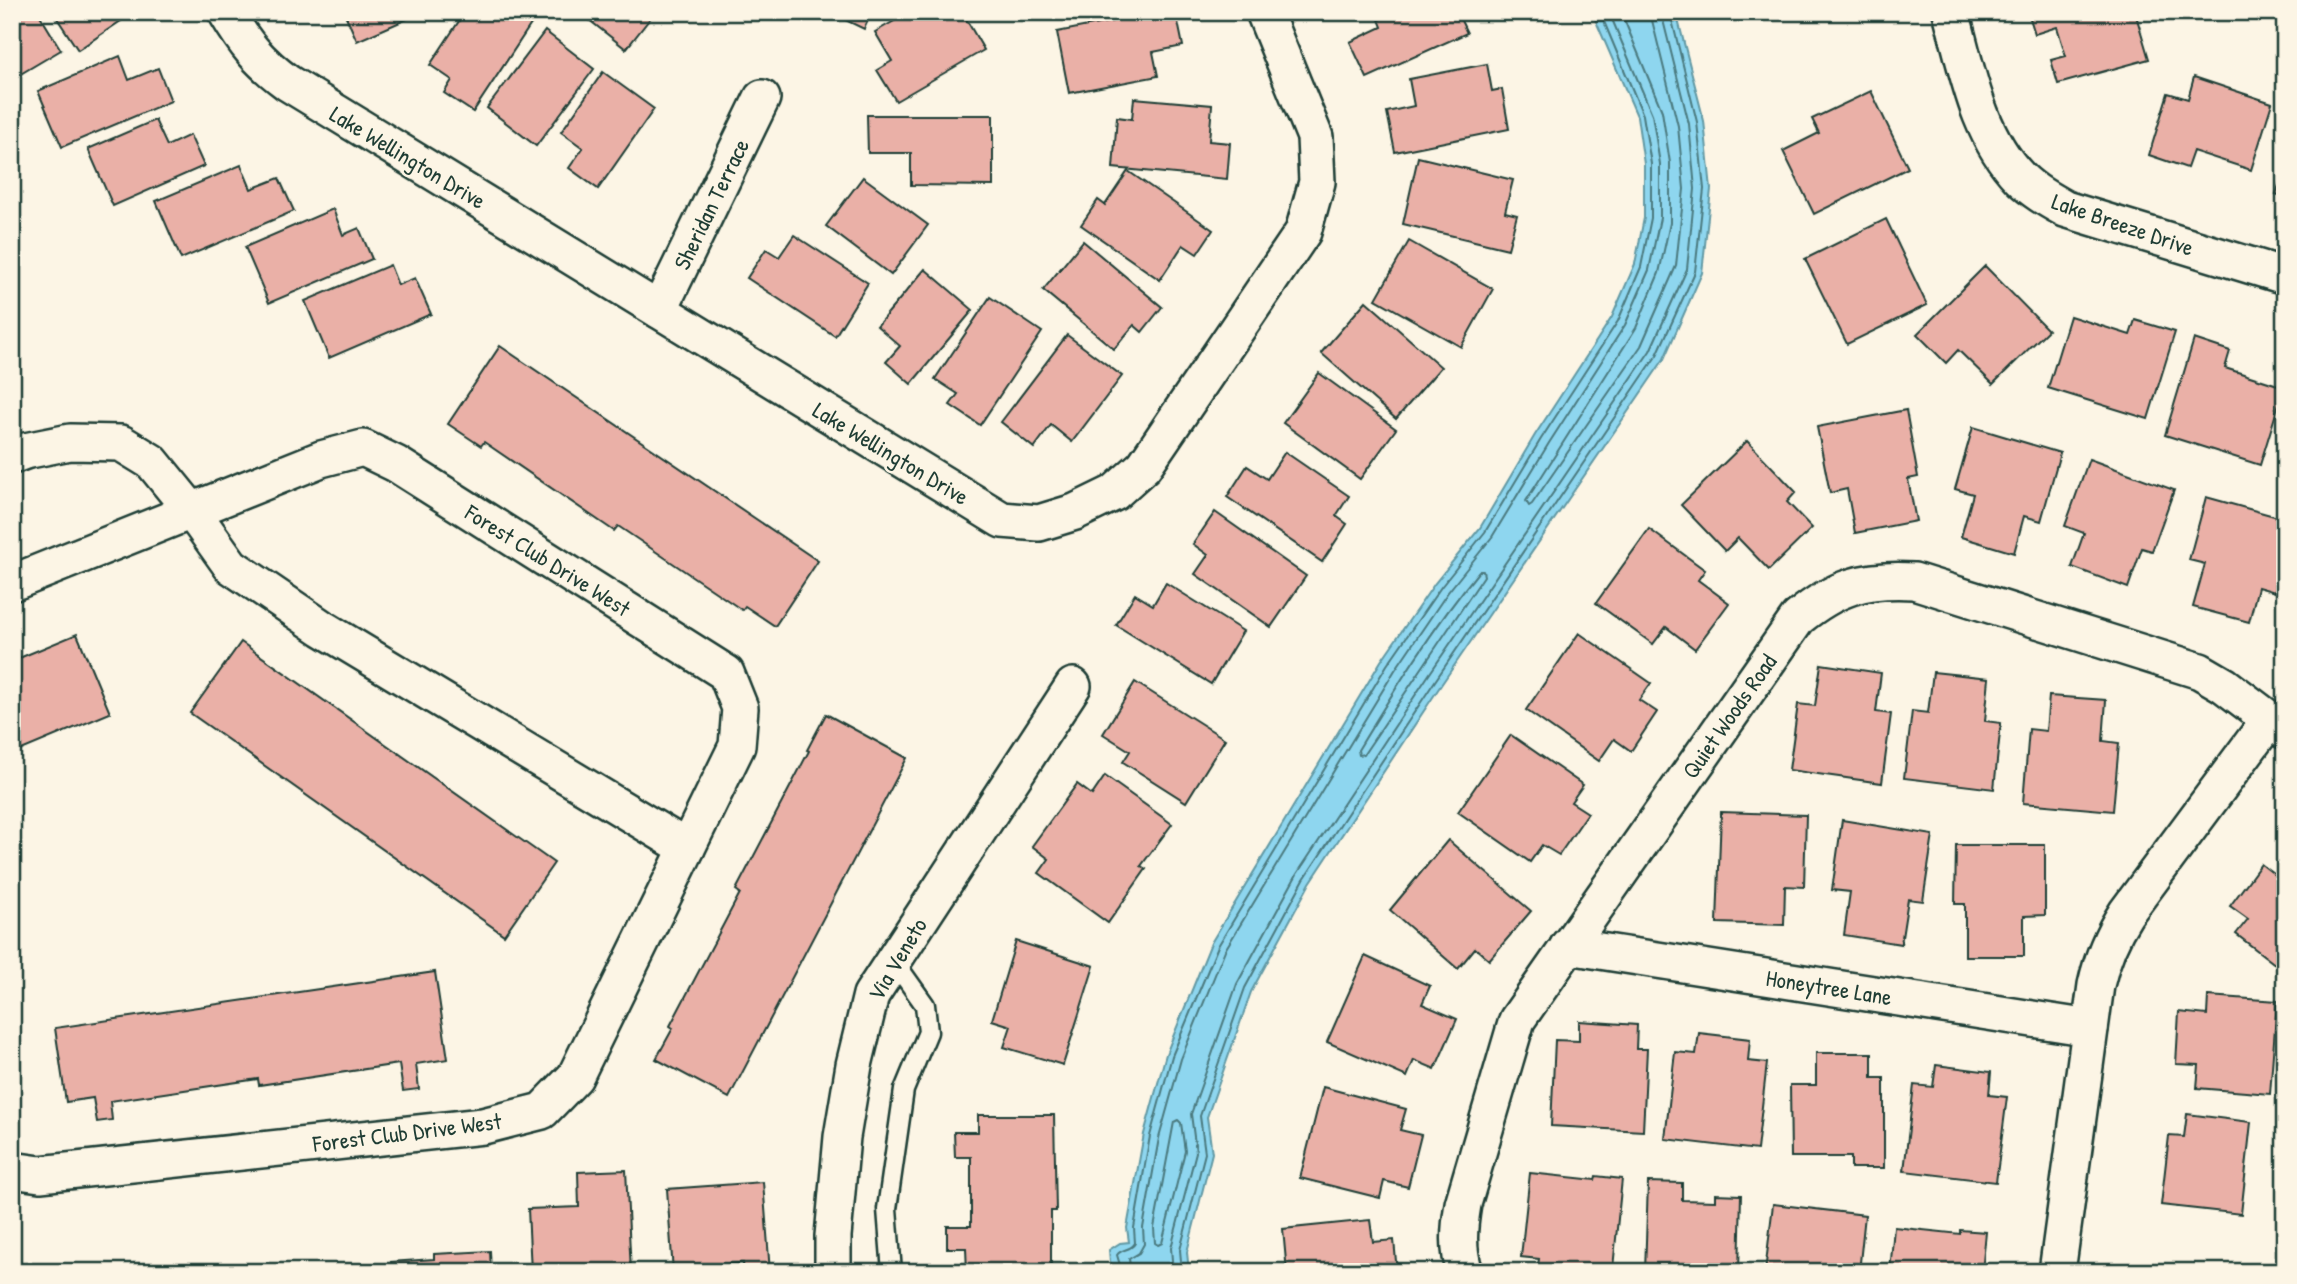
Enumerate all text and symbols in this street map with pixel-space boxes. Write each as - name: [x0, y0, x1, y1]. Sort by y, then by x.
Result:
- street label: Lake Wellington Drive: [324, 98, 492, 216]
- street label: Sheridan Terrace: [666, 133, 756, 275]
- street label: Lake Breeze Drive: [2048, 185, 2198, 263]
- street label: Lake Wellington Drive: [807, 394, 975, 512]
- street label: Forest Club Drive West: [459, 496, 637, 624]
- street label: Quiet Woods Road: [1675, 648, 1783, 784]
- street label: Via Veneto: [860, 912, 934, 1006]
- street label: Honeytree Lane: [1764, 962, 1894, 1012]
- street label: Forest Club Drive West: [310, 1105, 504, 1159]

